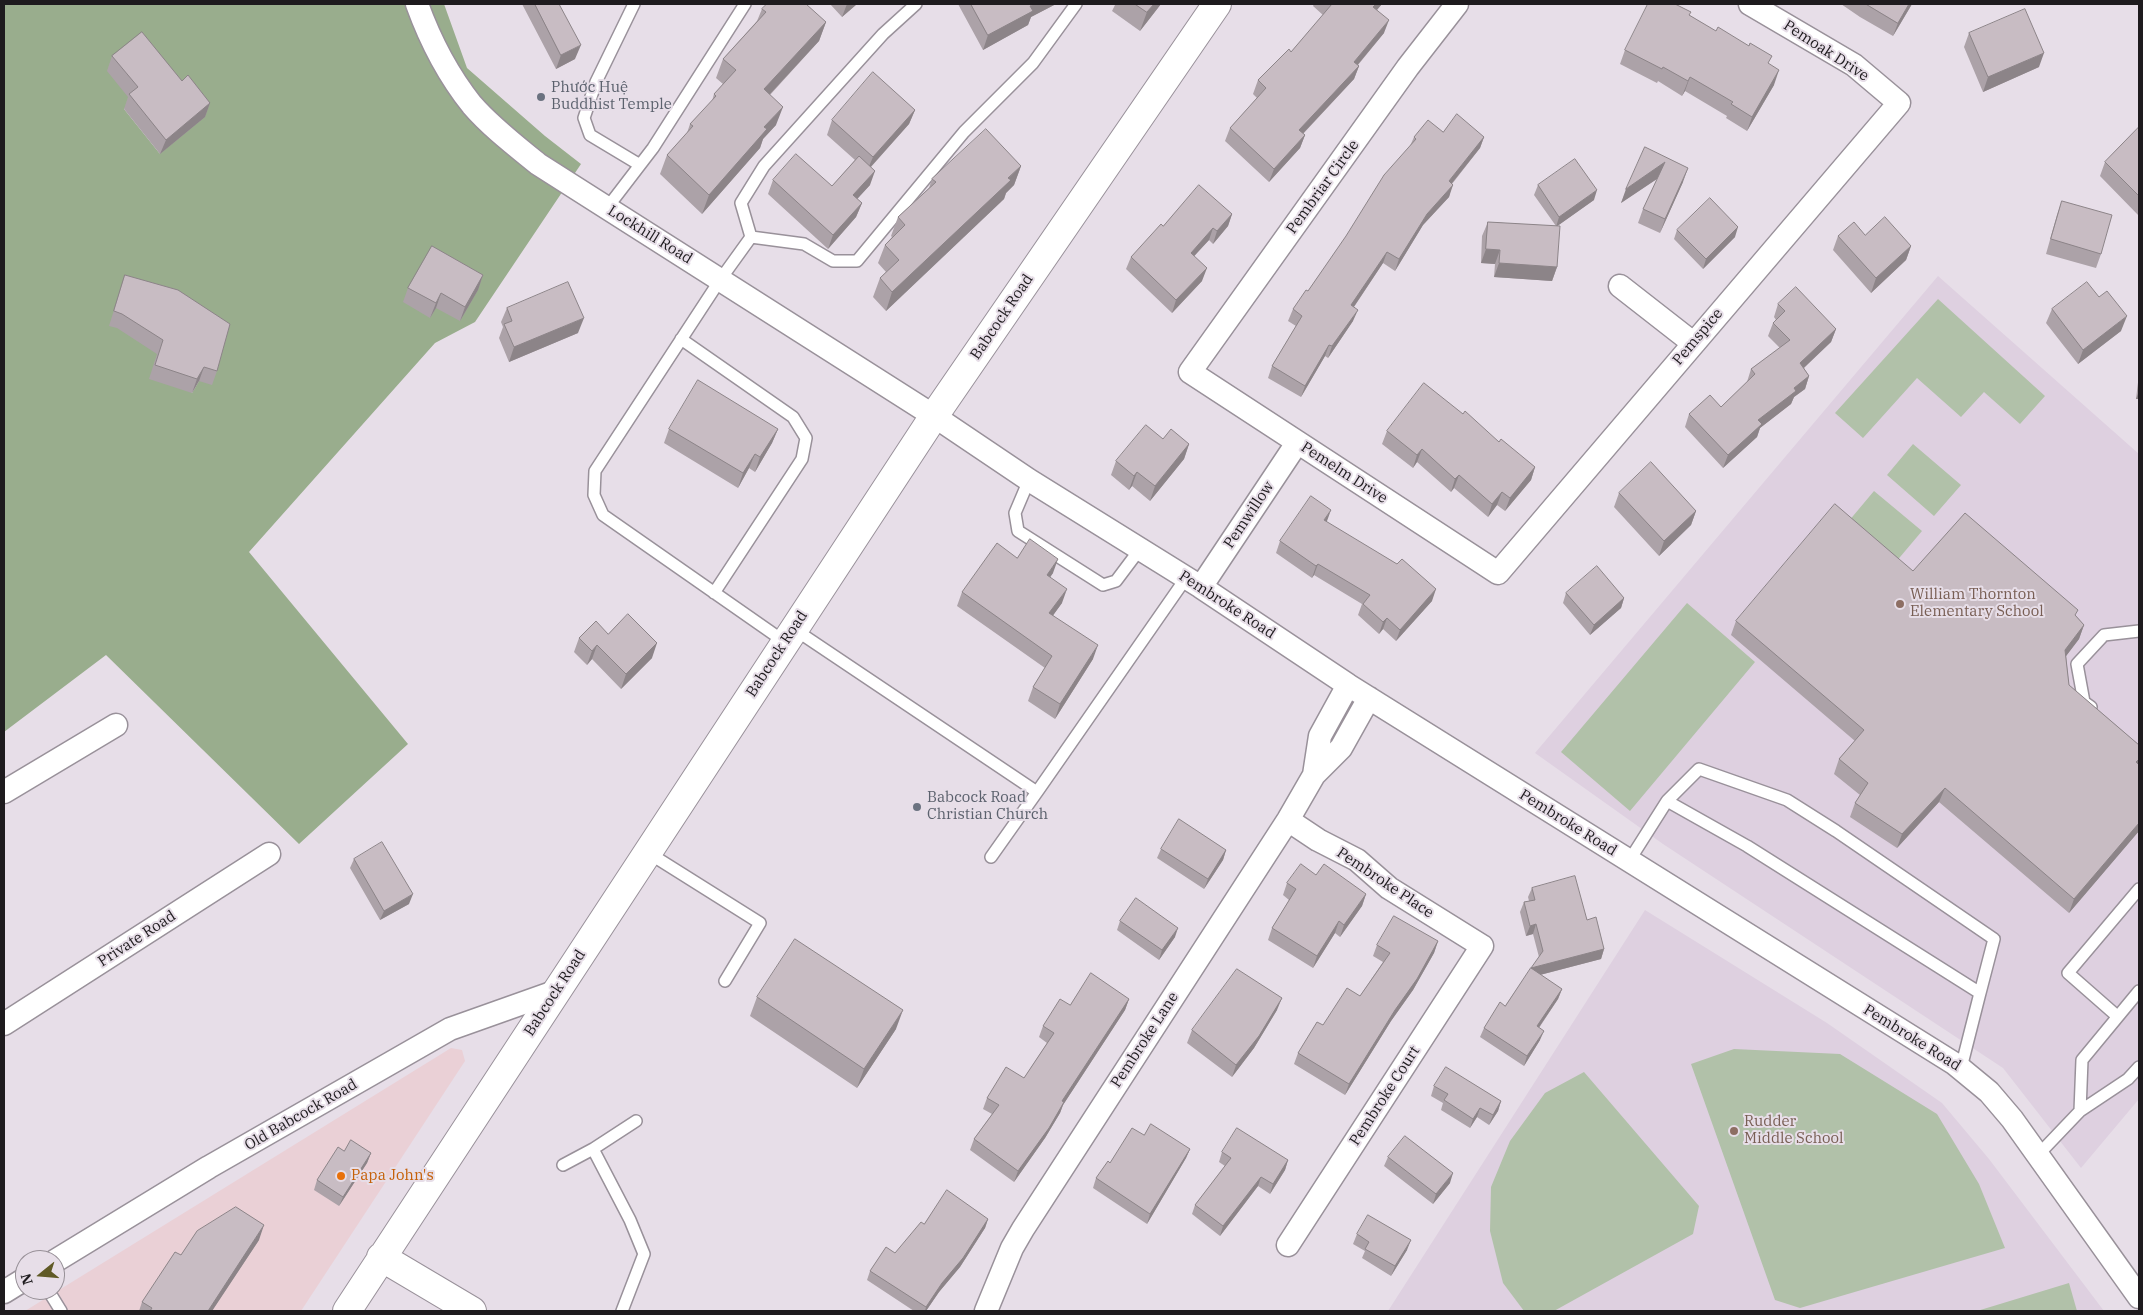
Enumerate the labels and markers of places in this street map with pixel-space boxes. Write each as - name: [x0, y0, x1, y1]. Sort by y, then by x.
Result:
- place label: Phước Huệ Buddhist Temple: [551, 79, 672, 114]
- marker: Phước Huệ Buddhist Temple: [535, 91, 547, 103]
- place label: William Thornton Elementary School: [1910, 586, 2044, 621]
- marker: William Thornton Elementary School: [1894, 598, 1906, 610]
- place label: Babcock Road Christian Church: [927, 789, 1048, 824]
- marker: Babcock Road Christian Church: [911, 801, 923, 813]
- place label: Rudder Middle School: [1744, 1113, 1844, 1148]
- marker: Rudder Middle School: [1728, 1125, 1740, 1137]
- place label: Papa John's: [351, 1167, 434, 1185]
- marker: Papa John's: [335, 1170, 347, 1182]

